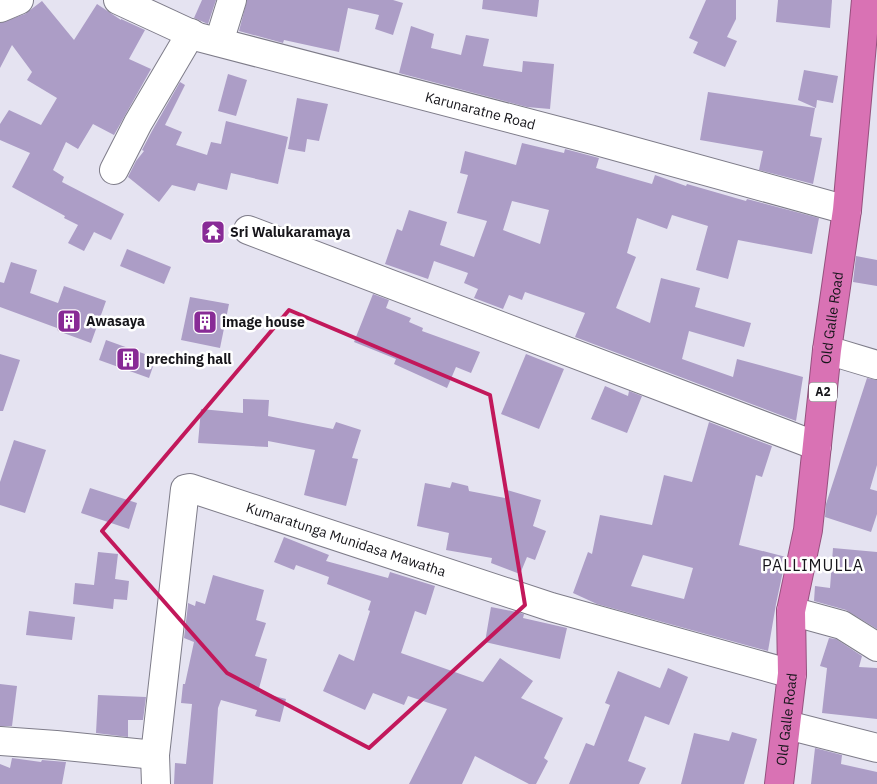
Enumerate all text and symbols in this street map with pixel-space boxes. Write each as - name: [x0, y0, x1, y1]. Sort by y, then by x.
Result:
- street label: Karunaratne Road: [423, 88, 538, 134]
- temple icon: Sri Walukaramaya: [200, 219, 226, 245]
- place label: Sri Walukaramaya: [230, 223, 351, 241]
- street label: Old Galle Road: [817, 270, 847, 365]
- building icon: Awasaya: [56, 308, 82, 334]
- building icon: image house: [192, 309, 218, 335]
- place label: Awasaya: [86, 312, 145, 330]
- place label: image house: [222, 313, 305, 331]
- building icon: preching hall: [115, 346, 141, 372]
- place label: preching hall: [146, 350, 232, 368]
- road number: A2: [809, 382, 837, 402]
- street label: Kumaratunga Munidasa Mawatha: [244, 498, 449, 581]
- district label: PALLIMULLA: [762, 555, 864, 575]
- street label: Old Galle Road: [772, 672, 801, 767]

